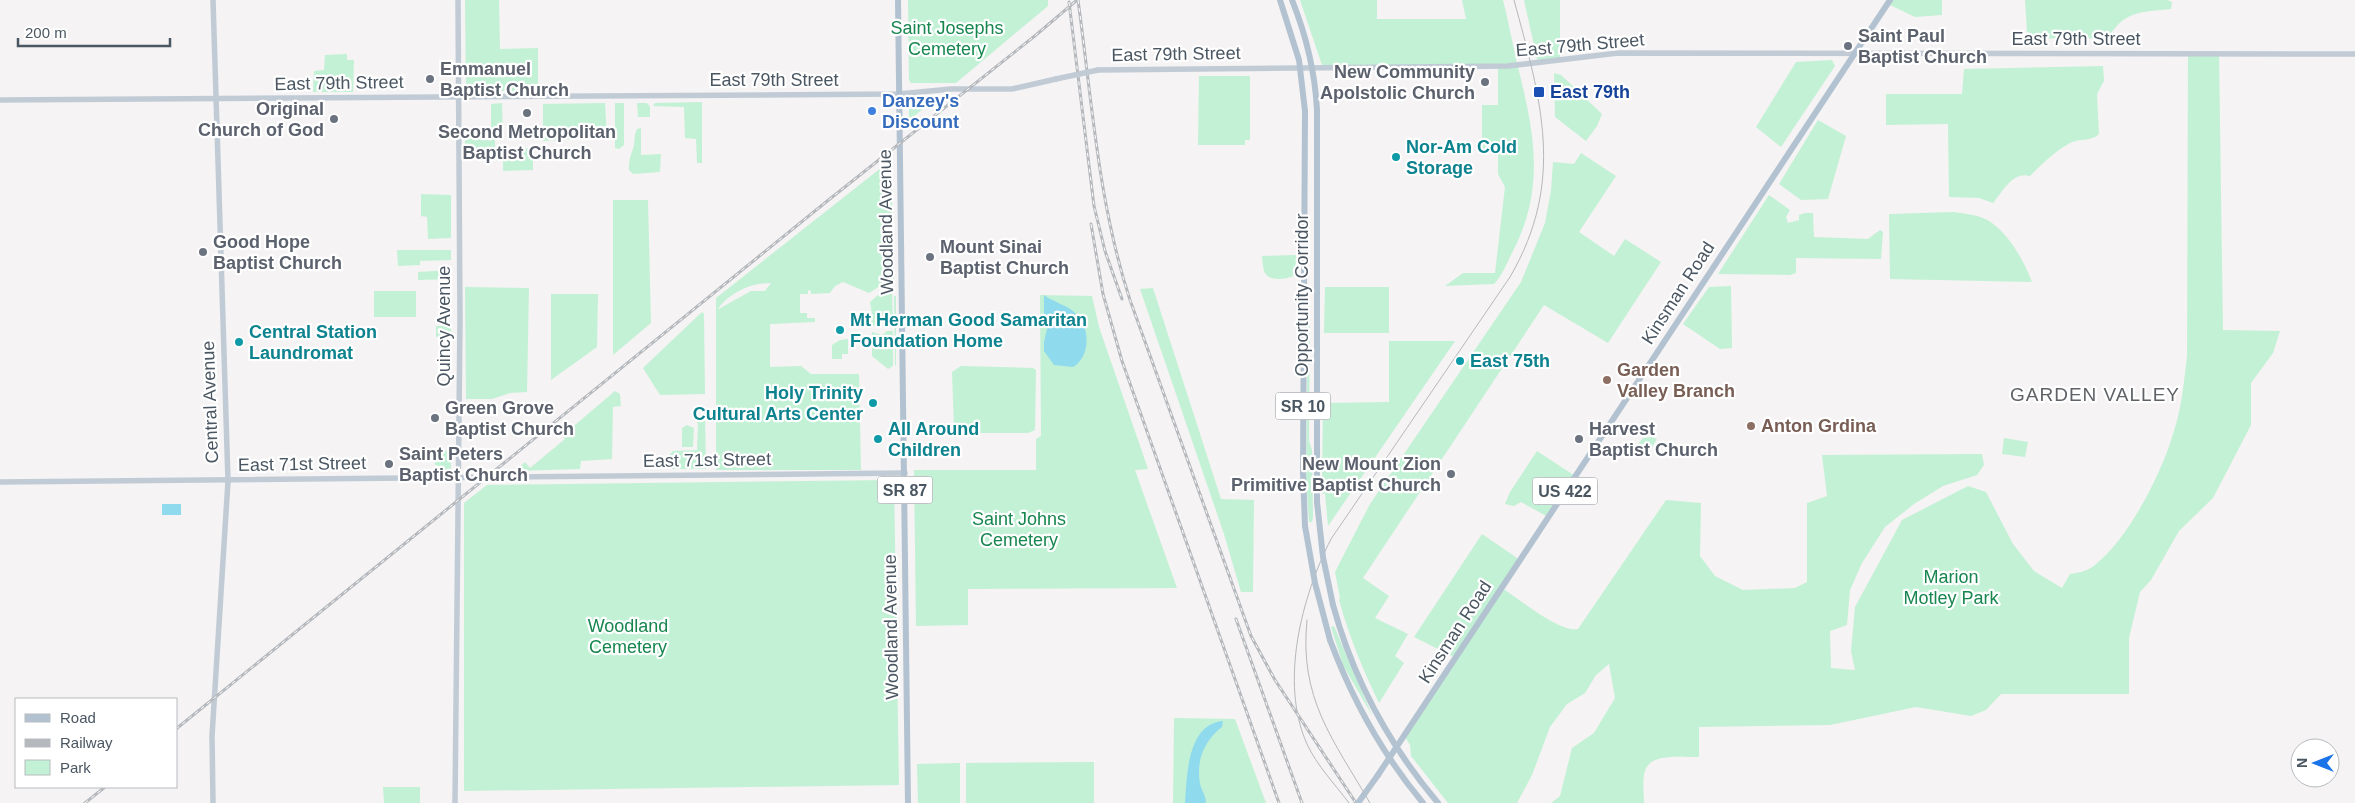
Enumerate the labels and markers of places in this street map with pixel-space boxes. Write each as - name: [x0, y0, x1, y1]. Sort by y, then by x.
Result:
- place label: Saint Paul Baptist Church: [1858, 26, 1987, 67]
- marker: Saint Paul Baptist Church: [1842, 40, 1854, 52]
- place label: Emmanuel Baptist Church: [440, 59, 569, 100]
- place label: New Community Apolstolic Church: [1320, 62, 1475, 103]
- marker: Emmanuel Baptist Church: [424, 73, 436, 85]
- marker: New Community Apolstolic Church: [1479, 76, 1491, 88]
- place label: East 79th: [1550, 82, 1630, 102]
- marker: East 79th: [1532, 85, 1546, 99]
- place label: Danzey's Discount: [882, 91, 959, 132]
- place label: Original Church of God: [198, 99, 324, 140]
- marker: Danzey's Discount: [866, 105, 878, 117]
- marker: Second Metropolitan Baptist Church: [521, 107, 533, 119]
- marker: Original Church of God: [328, 113, 340, 125]
- place label: Second Metropolitan Baptist Church: [438, 122, 616, 163]
- place label: Nor-Am Cold Storage: [1406, 137, 1517, 178]
- marker: Nor-Am Cold Storage: [1390, 151, 1402, 163]
- place label: Good Hope Baptist Church: [213, 232, 342, 273]
- place label: Mount Sinai Baptist Church: [940, 237, 1069, 278]
- marker: Good Hope Baptist Church: [197, 246, 209, 258]
- marker: Mount Sinai Baptist Church: [924, 251, 936, 263]
- place label: Mt Herman Good Samaritan Foundation Home: [850, 310, 1087, 351]
- place label: Central Station Laundromat: [249, 322, 377, 363]
- marker: Mt Herman Good Samaritan Foundation Home: [834, 324, 846, 336]
- marker: Central Station Laundromat: [233, 336, 245, 348]
- place label: East 75th: [1470, 351, 1550, 371]
- marker: East 75th: [1454, 355, 1466, 367]
- place label: Garden Valley Branch: [1617, 360, 1735, 401]
- marker: Garden Valley Branch: [1601, 374, 1613, 386]
- place label: Holy Trinity Cultural Arts Center: [693, 383, 863, 424]
- marker: Holy Trinity Cultural Arts Center: [867, 397, 879, 409]
- place label: Green Grove Baptist Church: [445, 398, 574, 439]
- marker: Green Grove Baptist Church: [429, 412, 441, 424]
- place label: Anton Grdina: [1761, 416, 1877, 436]
- place label: All Around Children: [888, 419, 979, 460]
- place label: Harvest Baptist Church: [1589, 419, 1718, 460]
- marker: Anton Grdina: [1745, 420, 1757, 432]
- marker: All Around Children: [872, 433, 884, 445]
- marker: Harvest Baptist Church: [1573, 433, 1585, 445]
- place label: Saint Peters Baptist Church: [399, 444, 528, 485]
- place label: New Mount Zion Primitive Baptist Church: [1231, 454, 1441, 495]
- marker: Saint Peters Baptist Church: [383, 458, 395, 470]
- marker: New Mount Zion Primitive Baptist Church: [1445, 468, 1457, 480]

